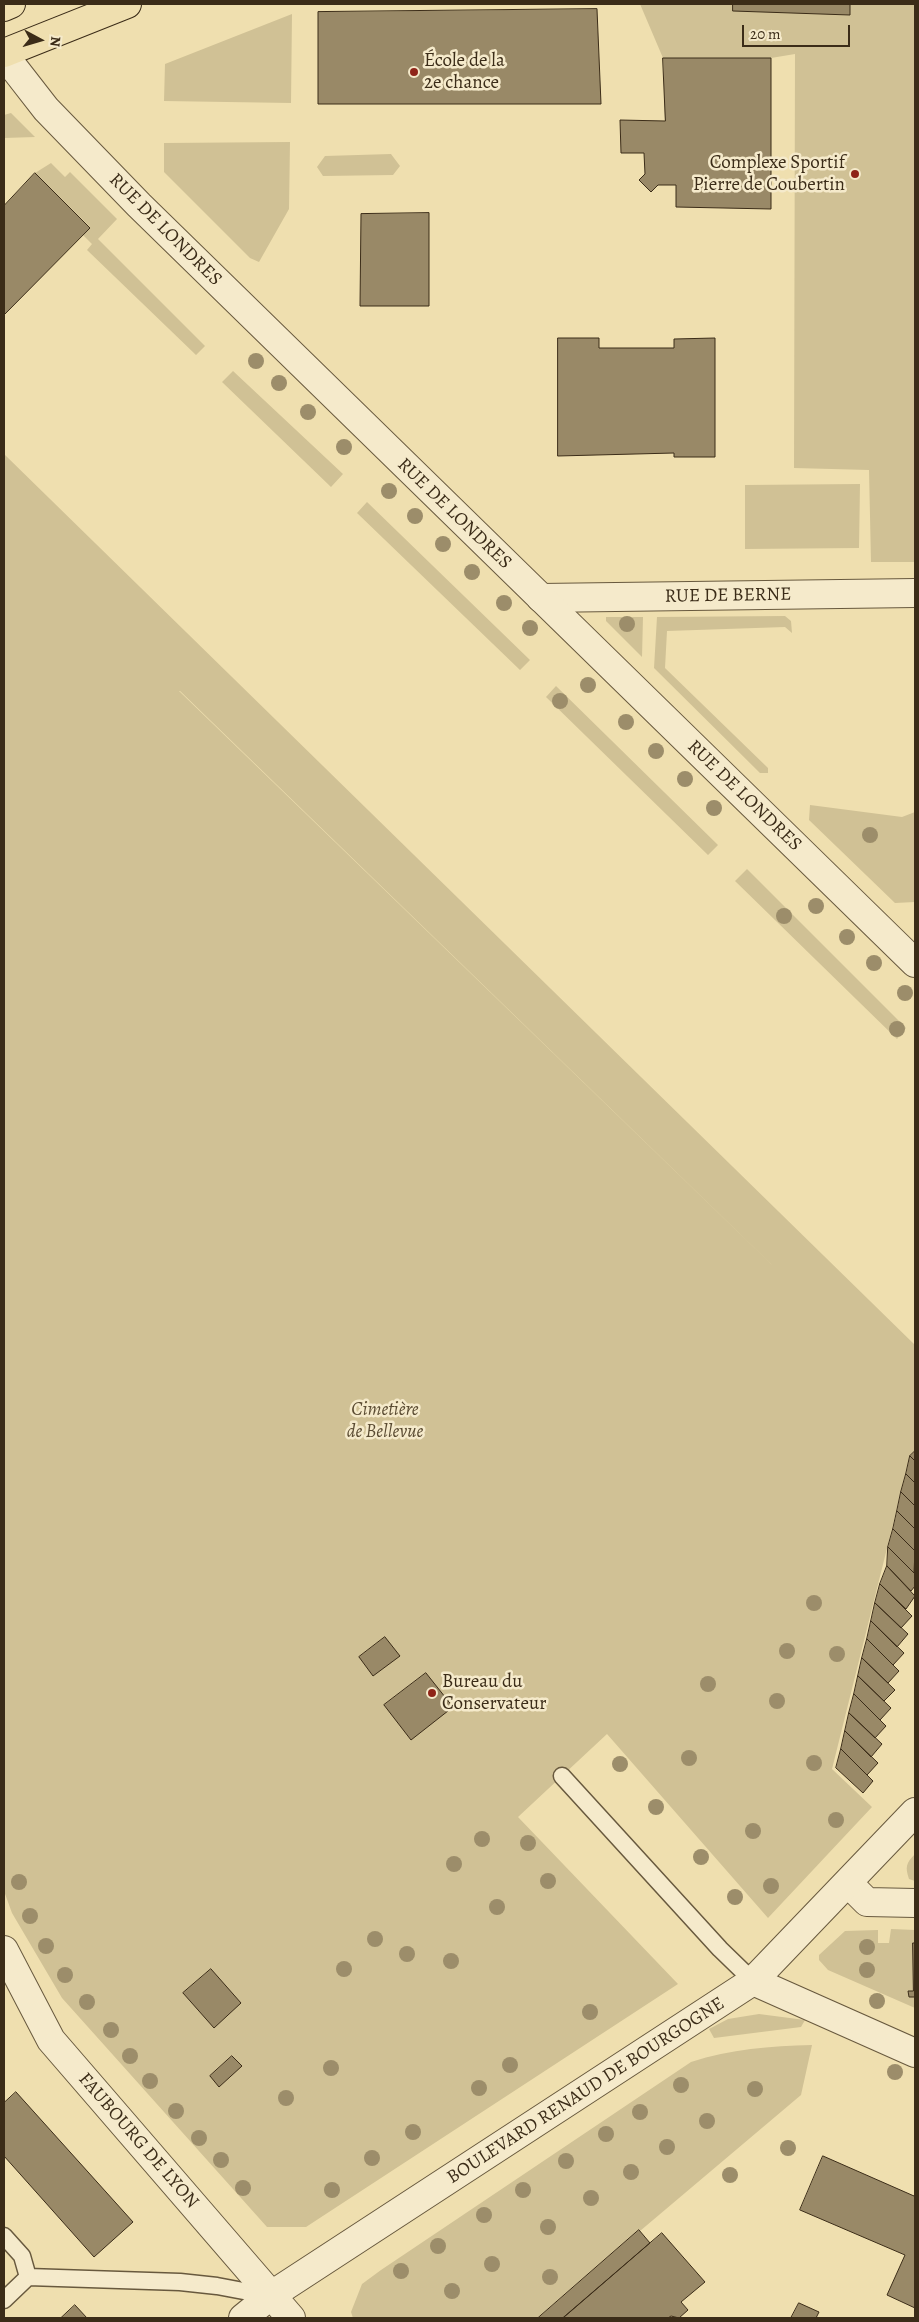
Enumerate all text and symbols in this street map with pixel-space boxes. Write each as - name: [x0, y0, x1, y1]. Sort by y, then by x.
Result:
- north arrow: [15, 15, 65, 65]
- scale bar: [744, 15, 852, 47]
- text: 20 m: [750, 24, 781, 44]
- text: N: [45, 36, 65, 48]
- place label: École de la 2e chance: [424, 50, 505, 94]
- marker: École de la 2e chance: [408, 66, 420, 78]
- place label: Complexe Sportif Pierre de Coubertin: [693, 152, 845, 196]
- marker: Complexe Sportif Pierre de Coubertin: [849, 168, 861, 180]
- street label: RUE DE LONDRES: [104, 169, 226, 291]
- street label: RUE DE LONDRES: [392, 454, 516, 574]
- street label: RUE DE BERNE: [665, 583, 791, 609]
- street label: RUE DE LONDRES: [682, 736, 806, 856]
- park label: Cimetière de Bellevue: [347, 1399, 423, 1443]
- place label: Bureau du Conservateur: [442, 1671, 546, 1715]
- marker: Bureau du Conservateur: [426, 1687, 438, 1699]
- street label: BOULEVARD RENAUD DE BOURGOGNE: [443, 1993, 729, 2189]
- street label: FAUBOURG DE LYON: [73, 2068, 203, 2214]

